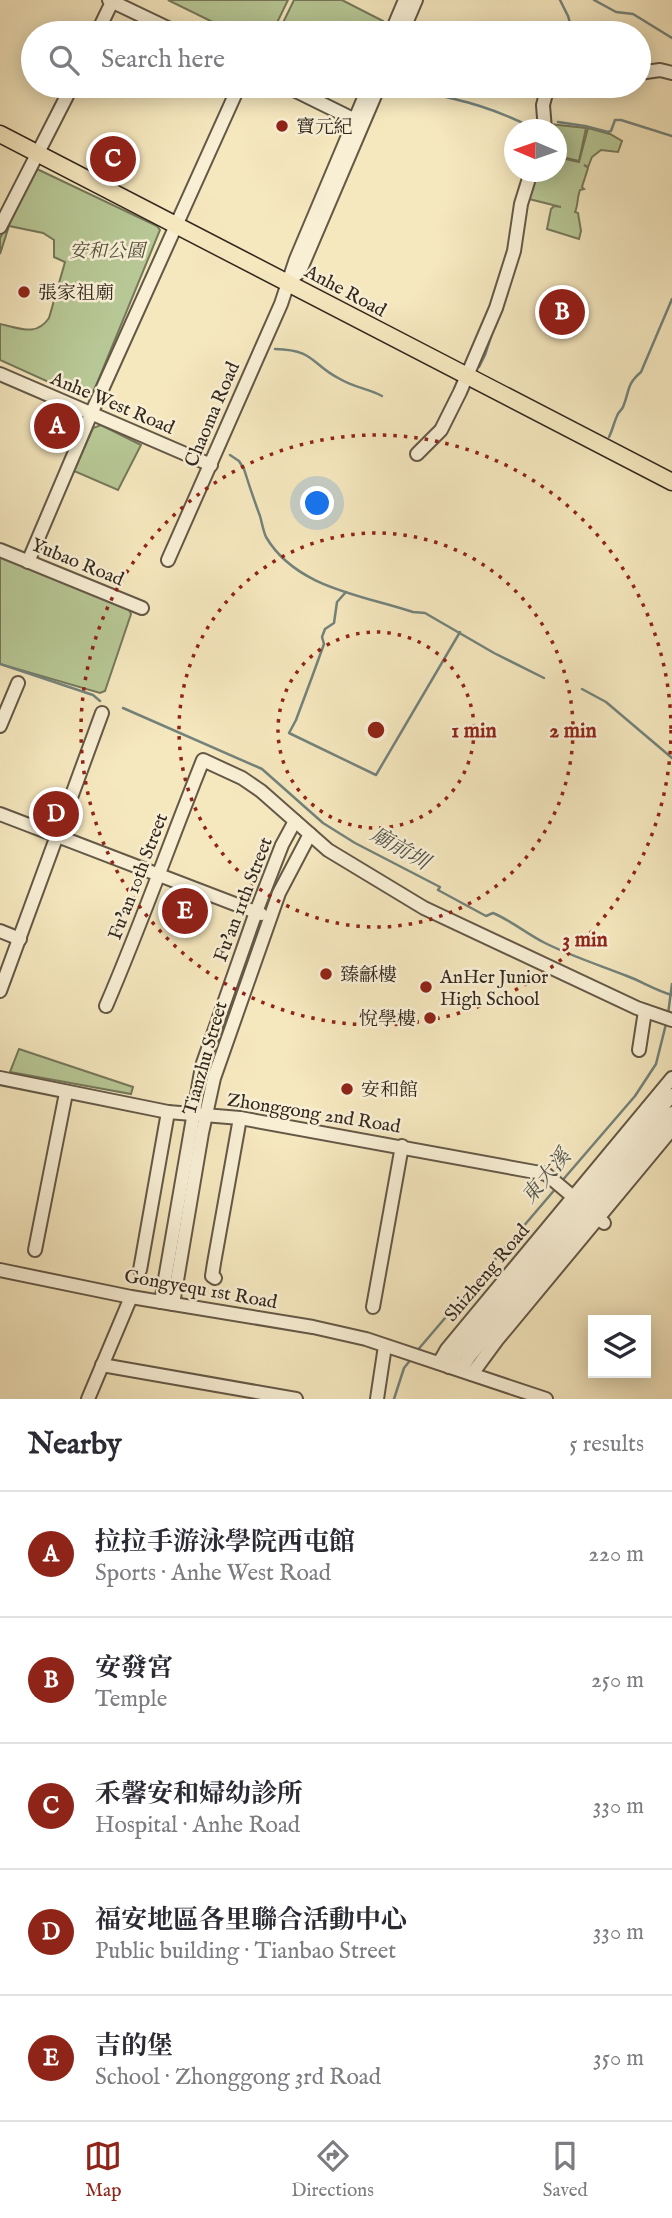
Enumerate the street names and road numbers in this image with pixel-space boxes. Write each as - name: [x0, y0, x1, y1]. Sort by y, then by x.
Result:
- street label: Anhe Road: [299, 260, 391, 324]
- street label: Chaoma Road: [180, 358, 246, 471]
- street label: Anhe West Road: [48, 366, 178, 438]
- street label: Yubao Road: [27, 533, 128, 593]
- street label: Fu’an 10th Street: [104, 810, 174, 943]
- street label: Fu’an 11th Street: [209, 834, 279, 965]
- street label: Tianzhu Street: [178, 998, 234, 1118]
- street label: Zhonggong 2nd Road: [225, 1088, 403, 1140]
- street label: Shizheng Road: [440, 1219, 536, 1327]
- street label: Gongyequ 1st Road: [122, 1265, 280, 1315]

